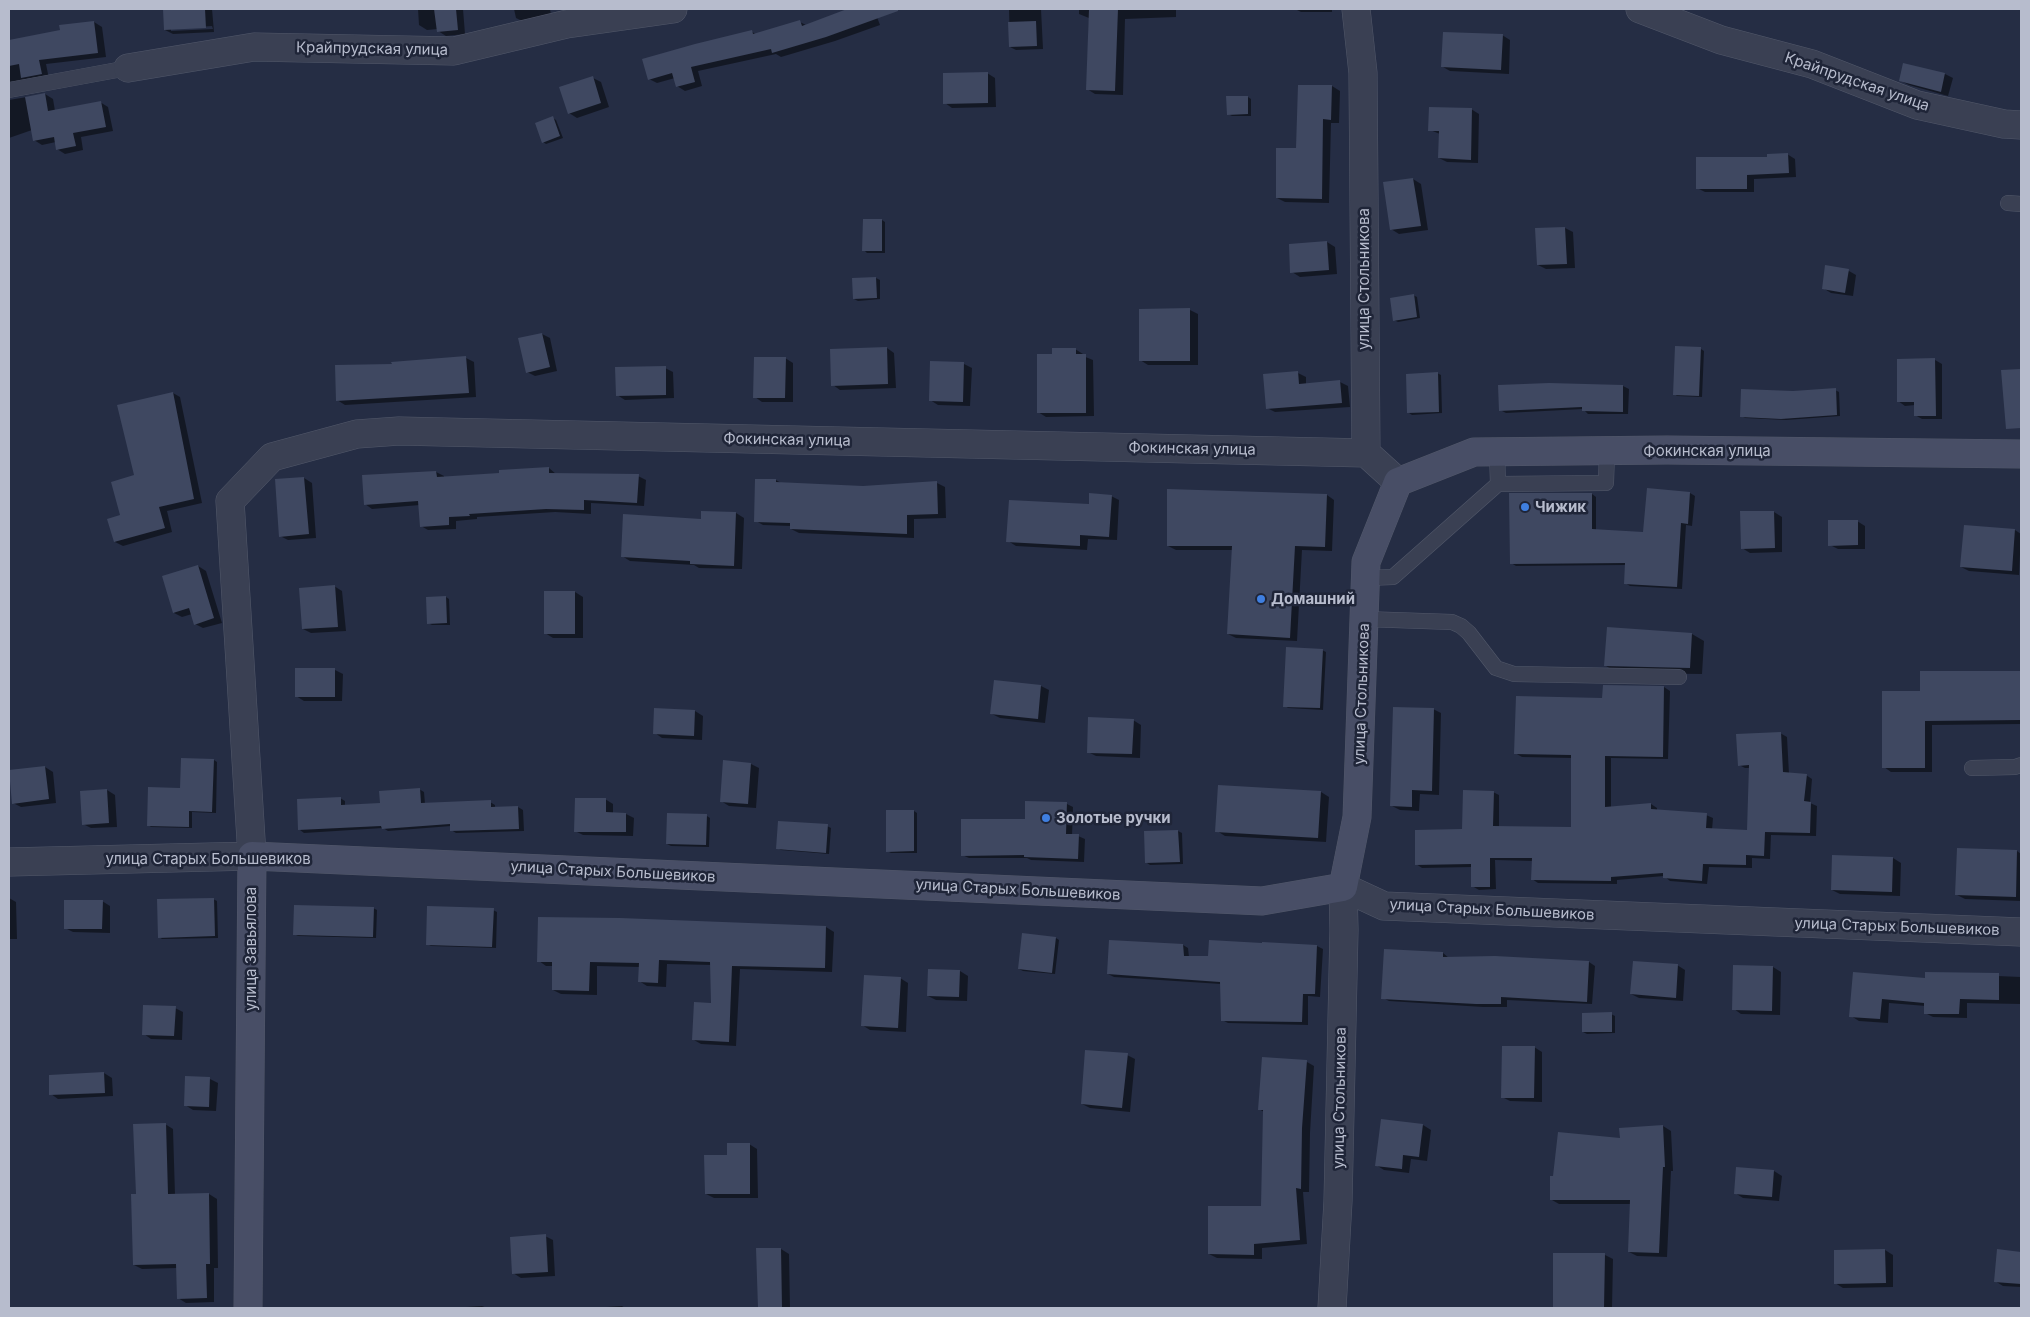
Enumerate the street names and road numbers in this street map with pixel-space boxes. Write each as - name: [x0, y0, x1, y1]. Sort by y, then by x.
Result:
- street label: Крайпрудская улица: [296, 39, 448, 59]
- street label: Крайпрудская улица: [1782, 49, 1932, 115]
- street label: улица Стольникова: [1355, 208, 1373, 350]
- street label: Фокинская улица: [723, 430, 851, 450]
- street label: Фокинская улица: [1128, 439, 1256, 459]
- street label: Фокинская улица: [1643, 442, 1771, 460]
- street label: улица Стольникова: [1351, 623, 1373, 765]
- street label: улица Старых Большевиков: [105, 850, 311, 868]
- street label: улица Старых Большевиков: [510, 858, 716, 886]
- street label: улица Старых Большевиков: [915, 876, 1121, 904]
- street label: улица Завьялова: [242, 887, 260, 1011]
- street label: улица Старых Большевиков: [1389, 896, 1595, 924]
- street label: улица Старых Большевиков: [1794, 914, 2000, 940]
- street label: улица Стольникова: [1330, 1027, 1350, 1169]

